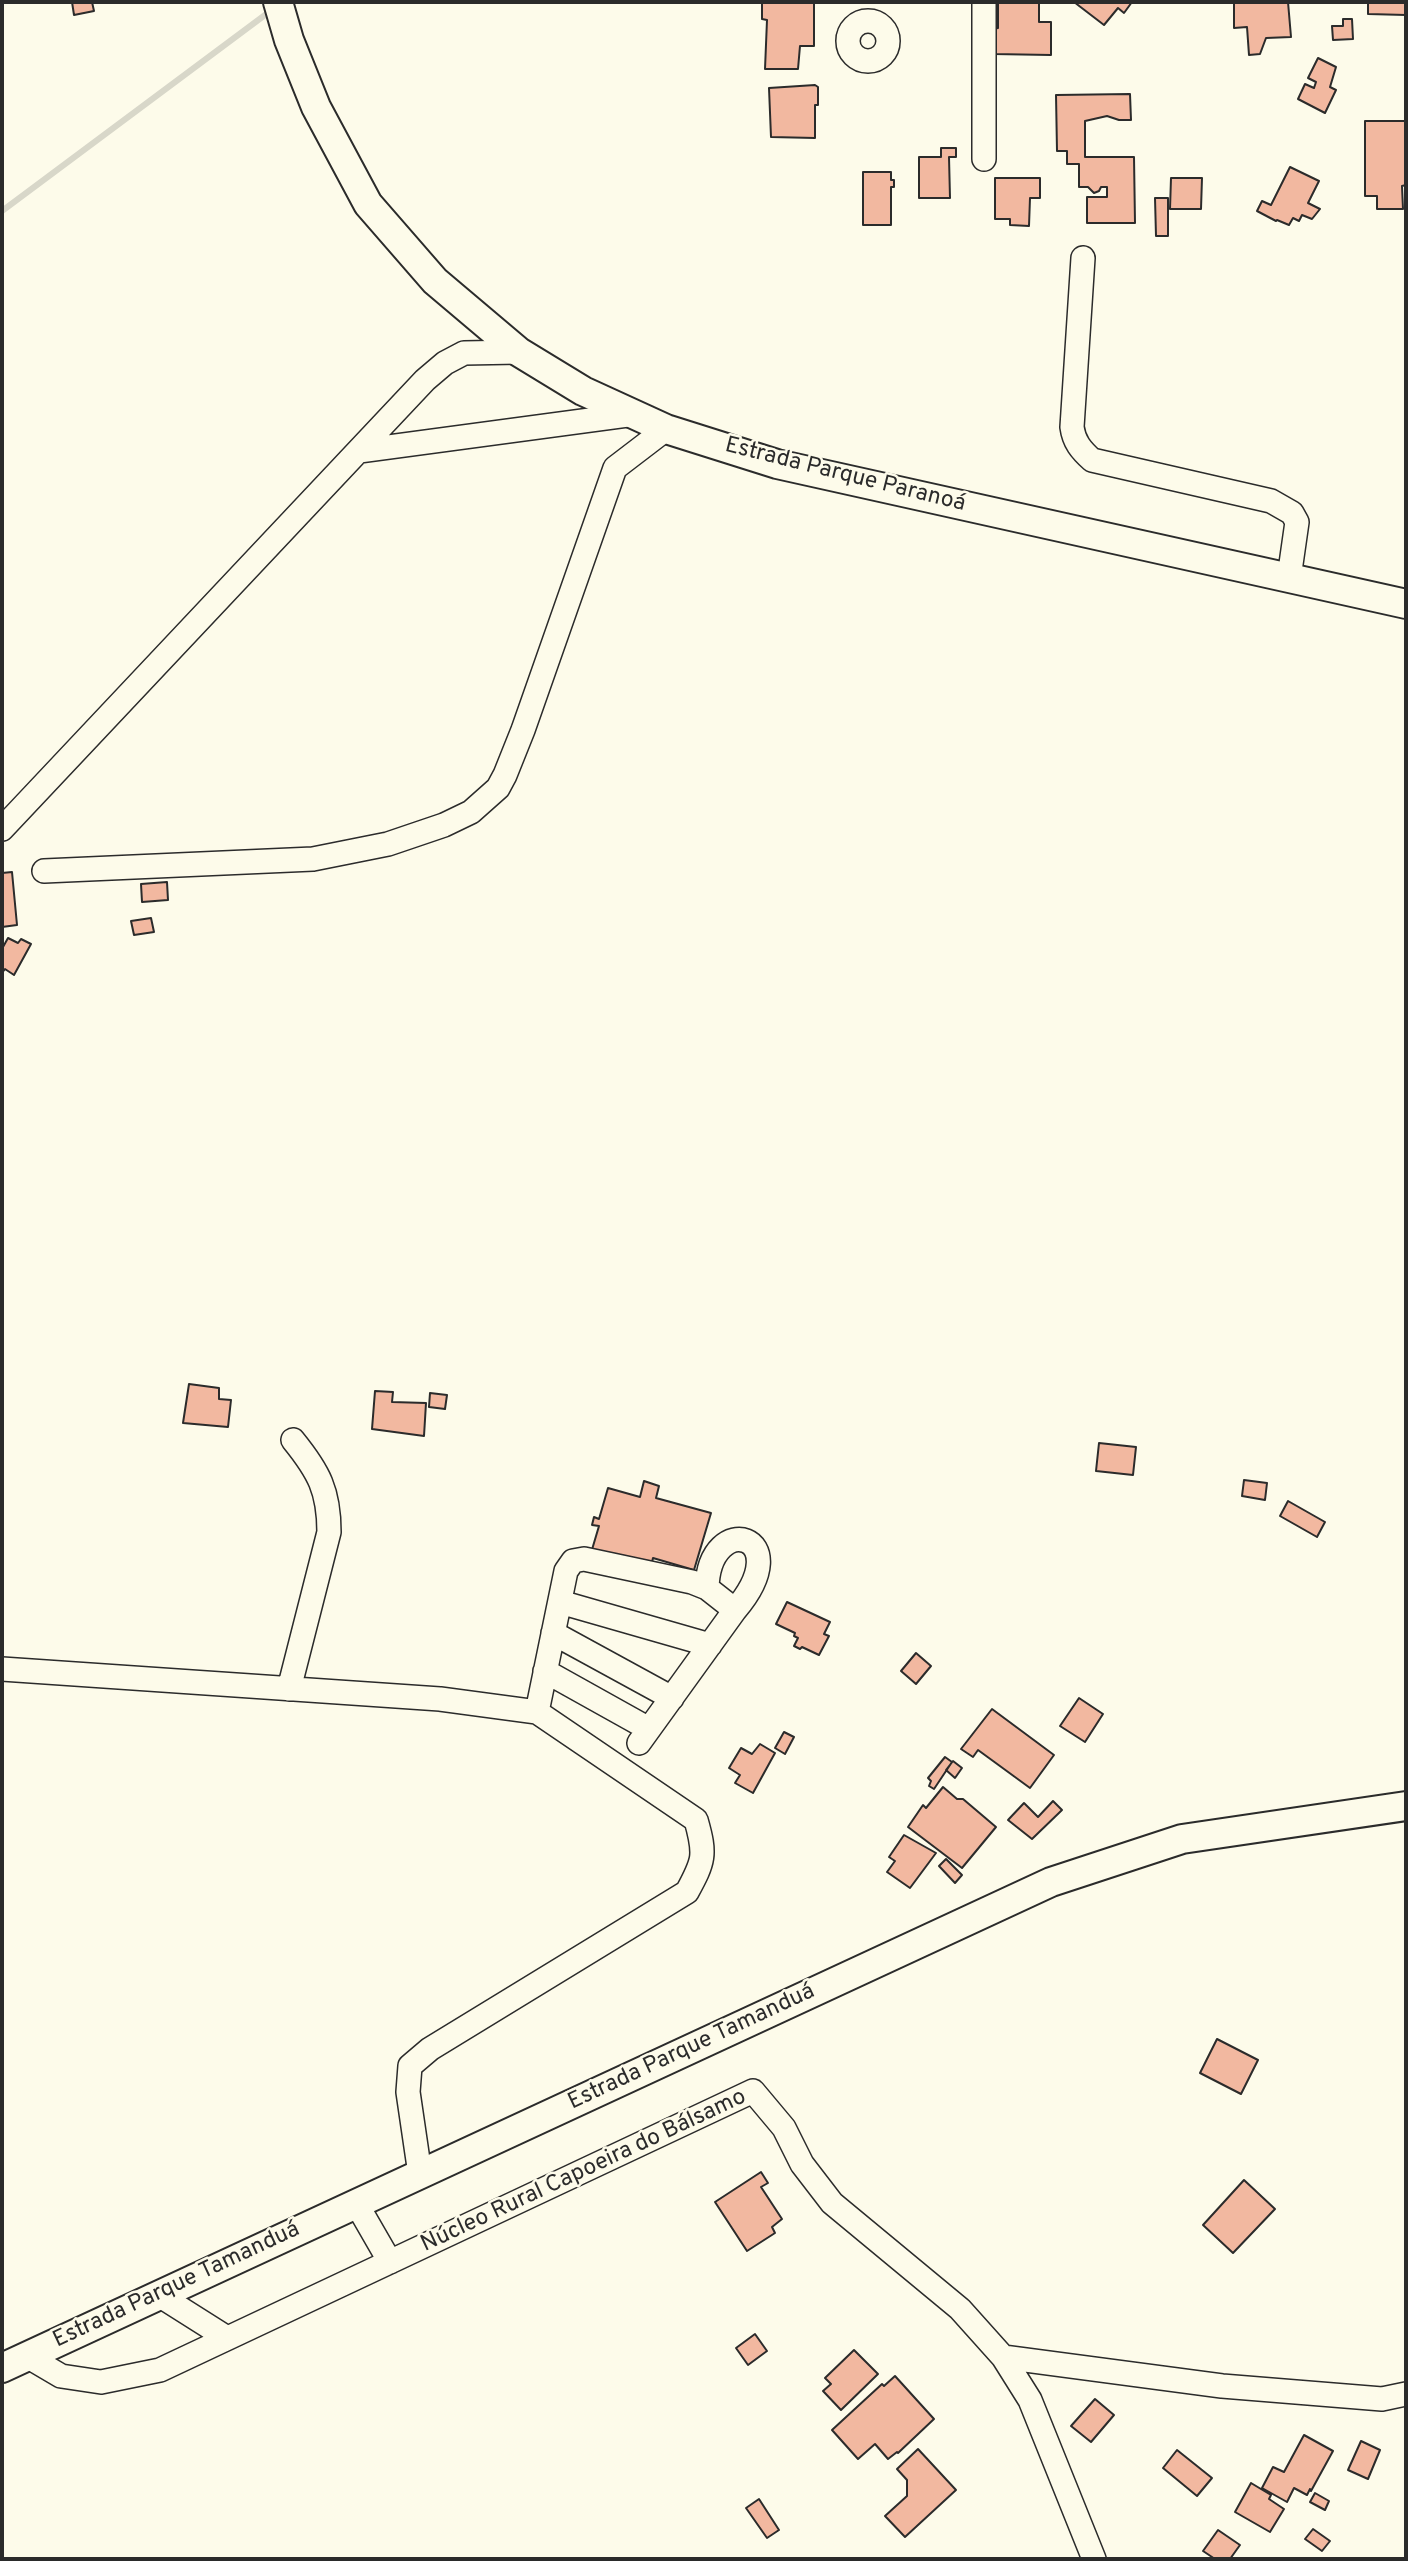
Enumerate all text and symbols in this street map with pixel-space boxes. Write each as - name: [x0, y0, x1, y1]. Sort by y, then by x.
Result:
- street label: Estrada Parque Paranoá: [722, 433, 968, 519]
- street label: Estrada Parque Tamanduá: [564, 1979, 820, 2117]
- street label: Núcleo Rural Capoeira do Bálsamo: [417, 2084, 751, 2260]
- street label: Estrada Parque Tamanduá: [49, 2217, 305, 2355]

